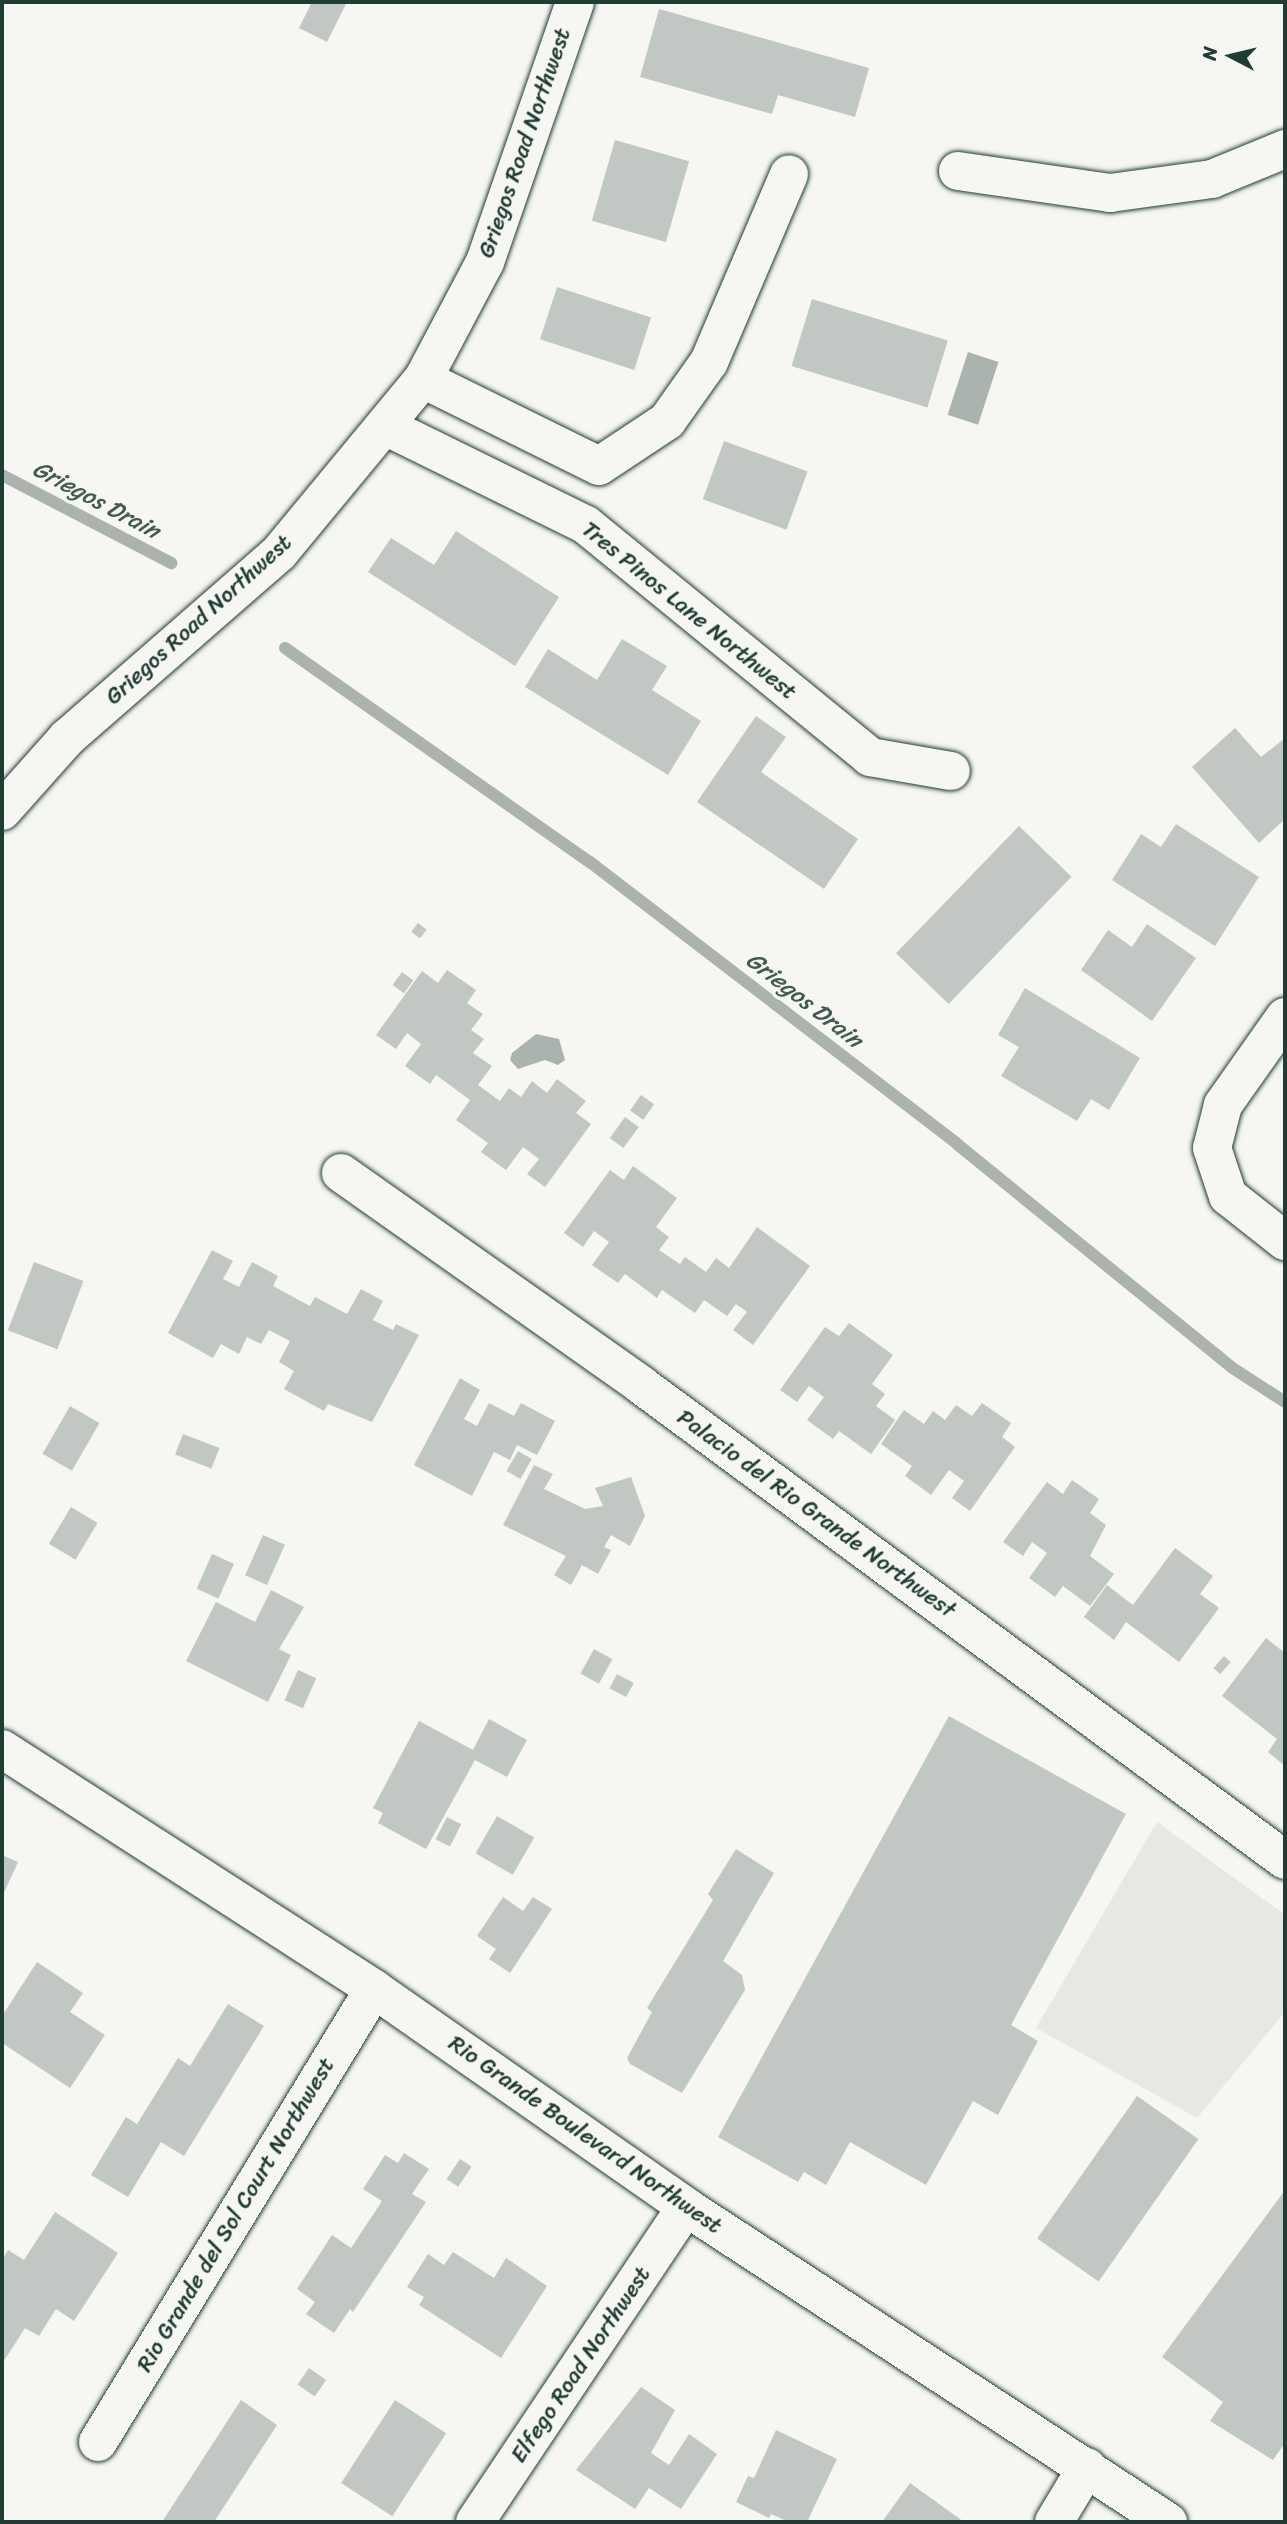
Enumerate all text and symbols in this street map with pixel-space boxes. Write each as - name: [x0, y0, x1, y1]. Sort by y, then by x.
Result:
- north arrow: [1196, 21, 1266, 91]
- street label: Griegos Road Northwest: [473, 24, 577, 262]
- text: N: [1192, 45, 1227, 62]
- water label: Griegos Drain: [28, 455, 164, 545]
- street label: Tres Pinos Lane Northwest: [576, 516, 802, 706]
- street label: Griegos Road Northwest: [100, 529, 298, 711]
- water label: Griegos Drain: [740, 946, 868, 1054]
- street label: Palacio del Rio Grande Northwest: [671, 1404, 961, 1624]
- street label: Rio Grande Boulevard Northwest: [443, 2030, 727, 2240]
- street label: Rio Grande del Sol Court Northwest: [131, 2053, 341, 2377]
- street label: Elfego Road Northwest: [505, 2261, 657, 2469]

